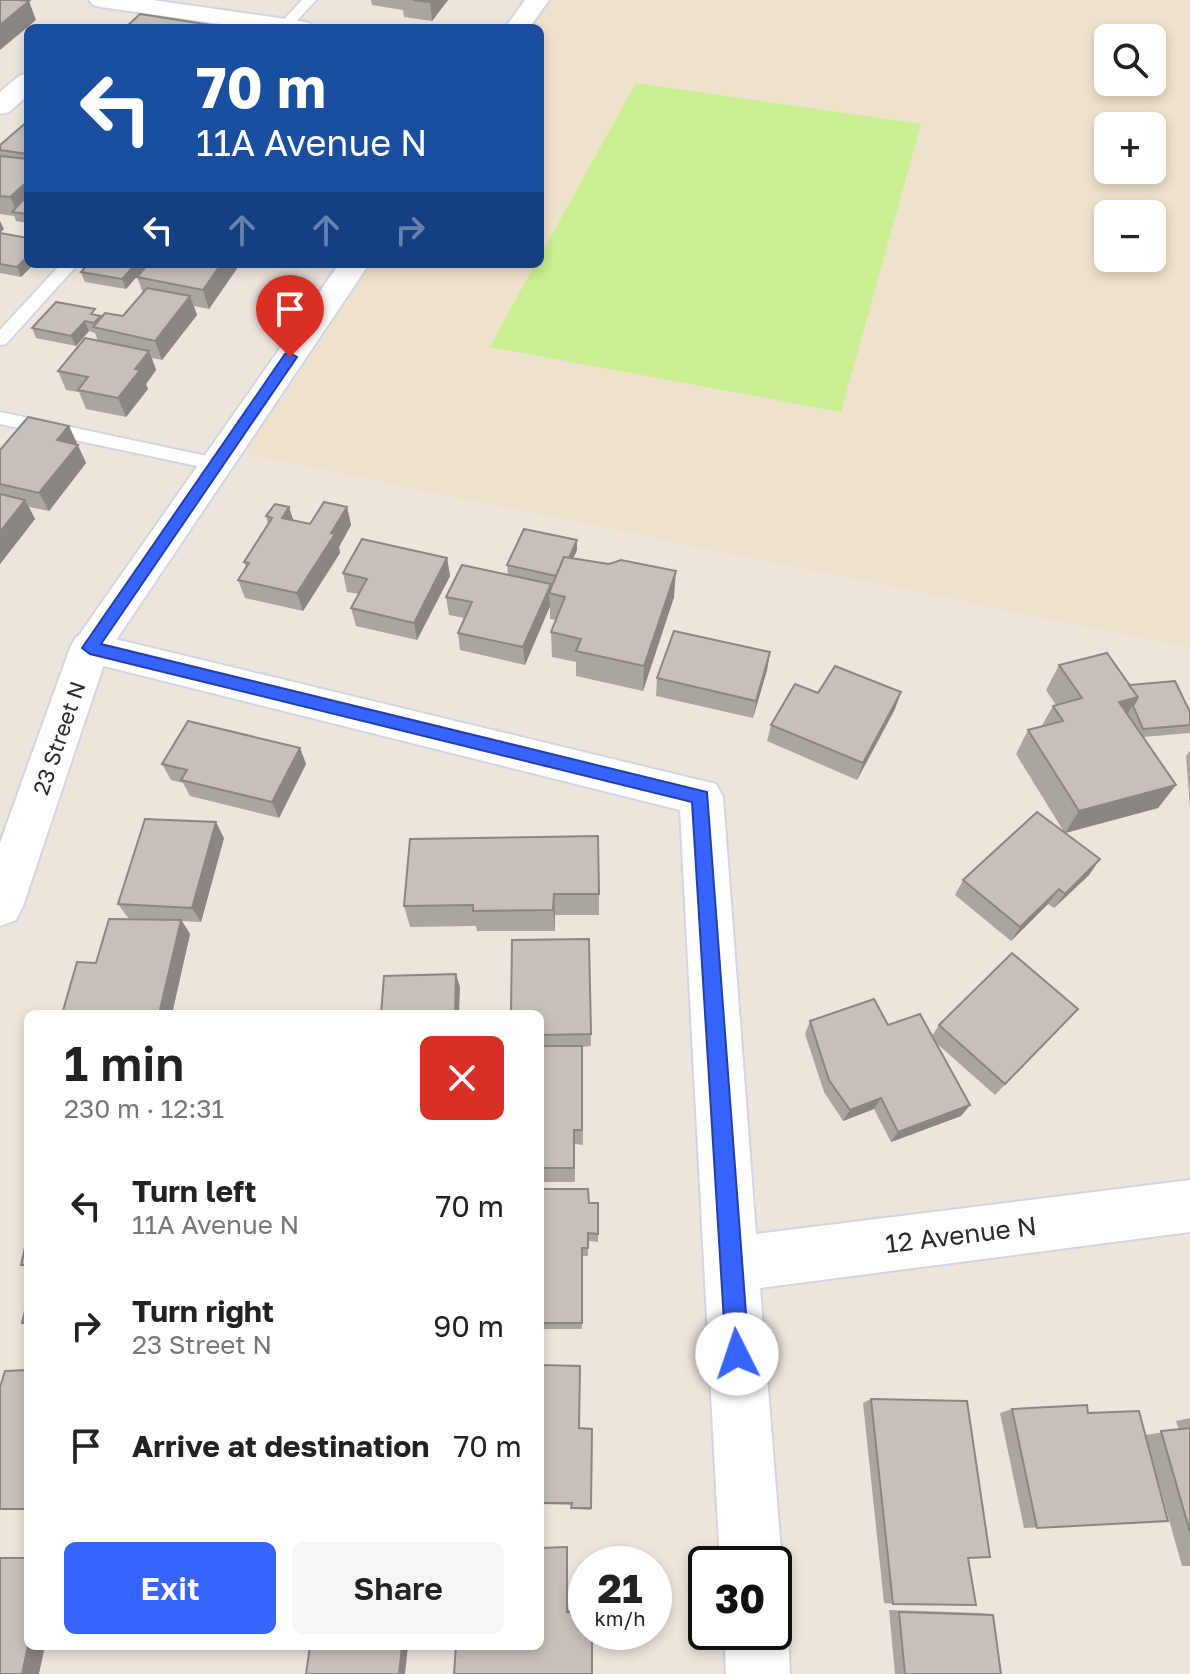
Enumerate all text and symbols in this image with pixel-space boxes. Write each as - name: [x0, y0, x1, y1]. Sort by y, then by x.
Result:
- map controls: [1094, 24, 1166, 272]
- button: search: [1094, 24, 1166, 96]
- text: 70 m: [196, 53, 326, 120]
- icon: left: [64, 56, 168, 160]
- button: +: [1094, 112, 1166, 184]
- text: 11A Avenue N: [196, 121, 427, 164]
- button: −: [1094, 200, 1166, 272]
- icon: left: [136, 208, 180, 252]
- icon: ahead: [220, 208, 264, 252]
- icon: ahead: [304, 208, 348, 252]
- icon: right: [388, 208, 432, 252]
- pin: [256, 275, 324, 357]
- icon: arrive: [268, 287, 312, 331]
- street label: 23 Street N: [26, 677, 91, 798]
- text: 1 min: [64, 1034, 184, 1092]
- button: close: [420, 1036, 504, 1120]
- text: 230 m · 12:31: [64, 1093, 224, 1124]
- text: Turn left: [132, 1173, 257, 1209]
- icon: left: [64, 1184, 108, 1228]
- text: 70 m: [435, 1188, 504, 1224]
- text: 11A Avenue N: [132, 1209, 299, 1240]
- street label: 12 Avenue N: [884, 1210, 1038, 1259]
- text: Turn right: [132, 1293, 274, 1329]
- icon: right: [64, 1304, 108, 1348]
- text: 90 m: [433, 1308, 504, 1344]
- position arrow: [695, 1312, 779, 1396]
- text: 23 Street N: [132, 1329, 272, 1360]
- icon: arrive: [64, 1424, 108, 1468]
- text: Arrive at destination: [132, 1428, 429, 1464]
- text: 70 m: [453, 1428, 522, 1464]
- button: Exit: [64, 1542, 276, 1634]
- button: Share: [292, 1542, 504, 1634]
- speed limit sign: 30: [688, 1546, 792, 1650]
- text: 21: [598, 1564, 643, 1612]
- text: km/h: [595, 1606, 645, 1630]

